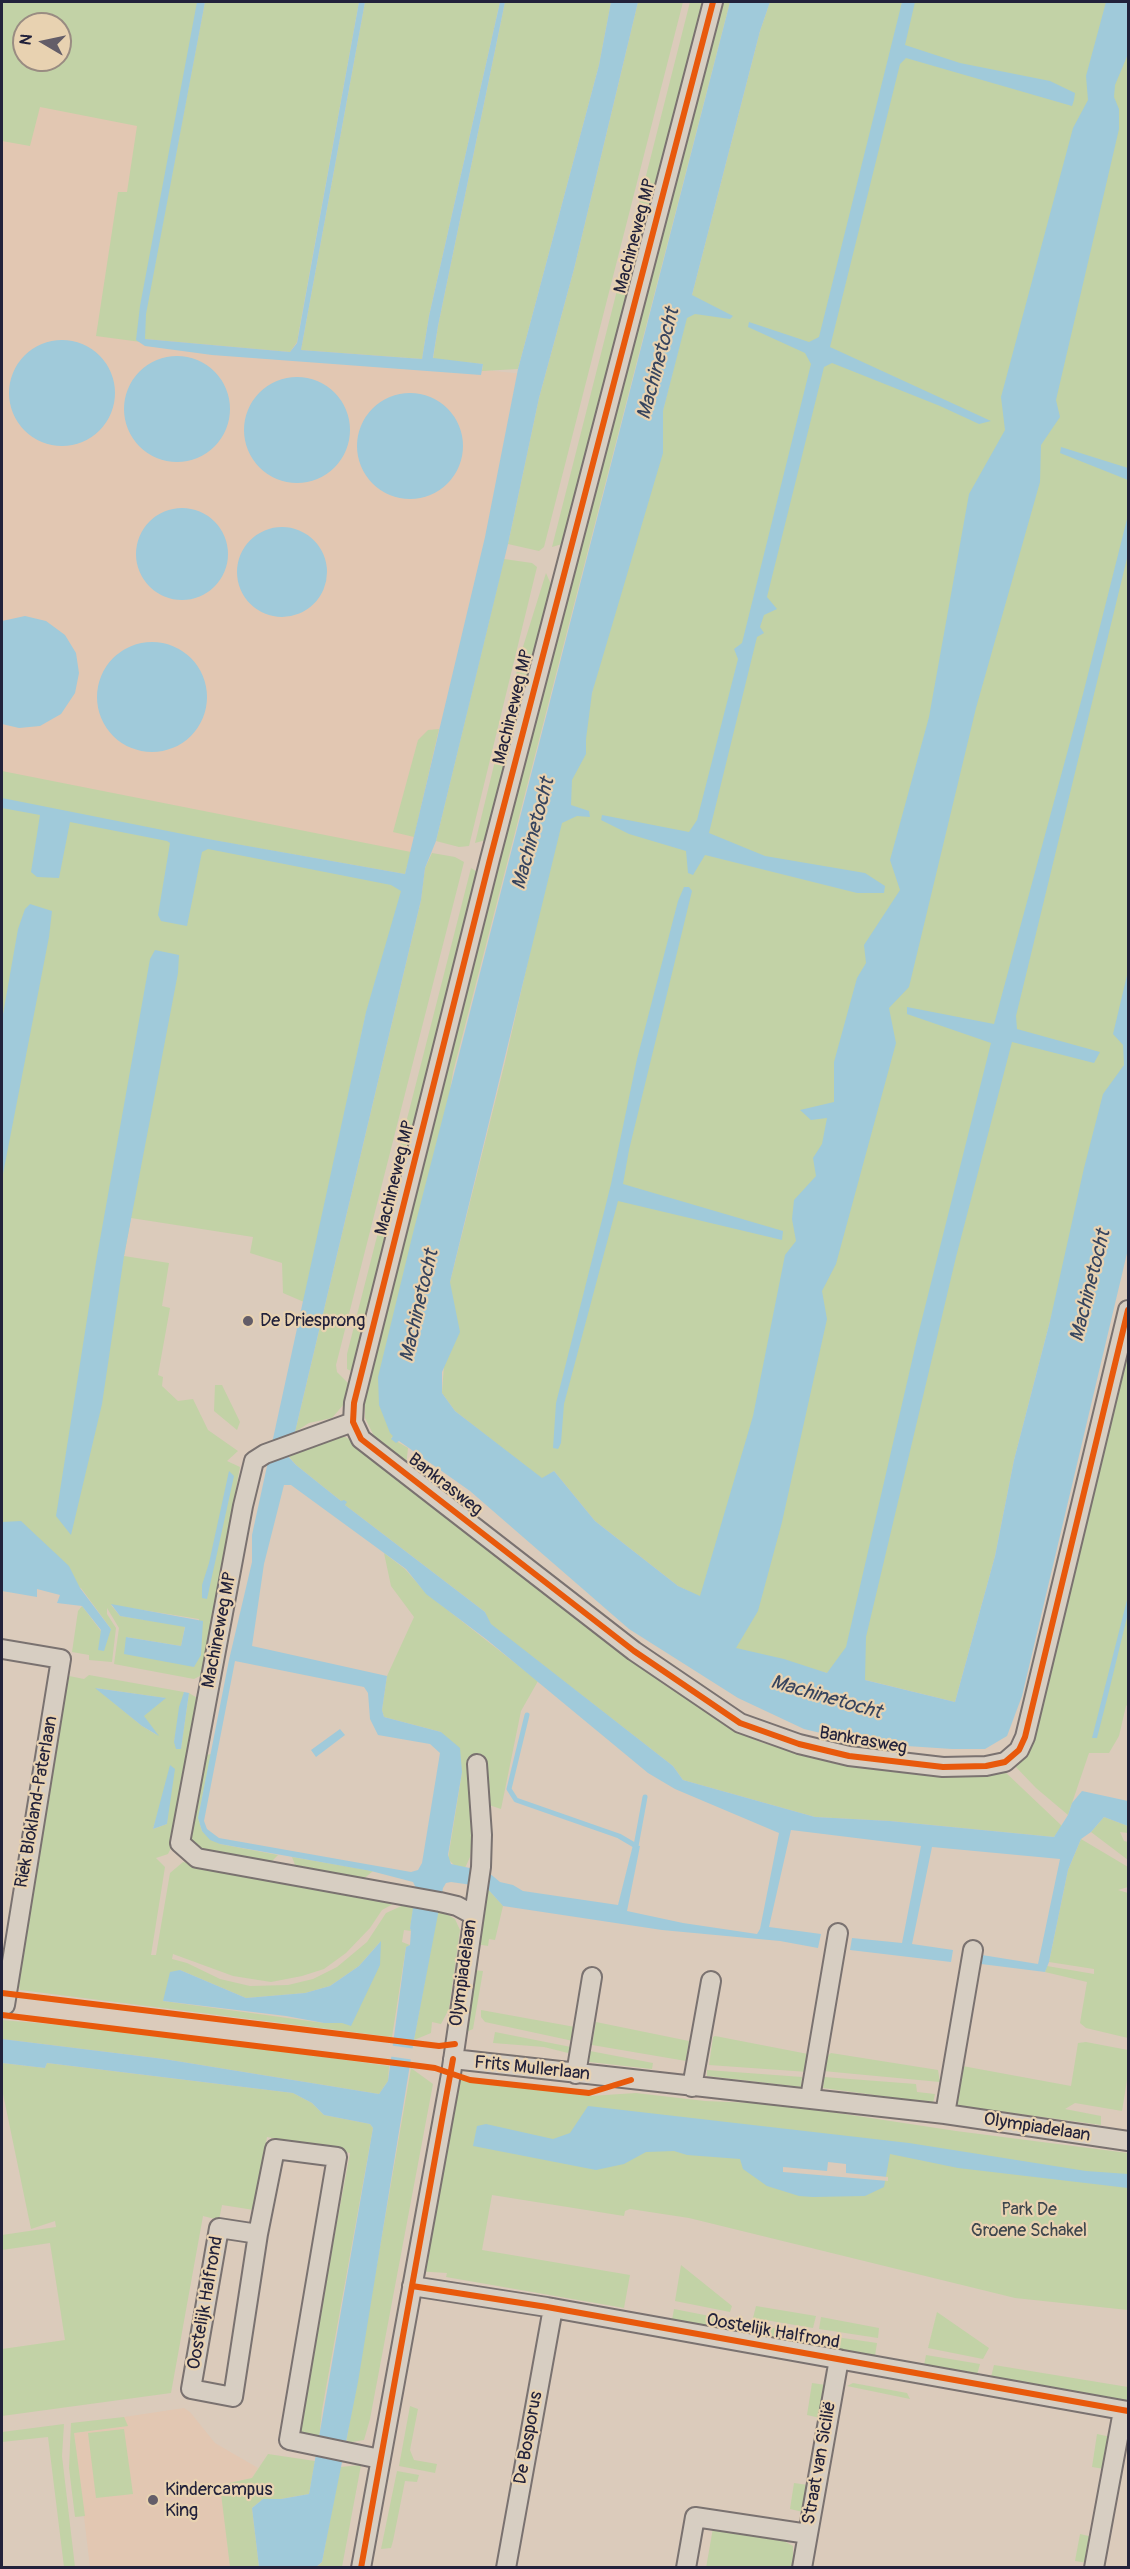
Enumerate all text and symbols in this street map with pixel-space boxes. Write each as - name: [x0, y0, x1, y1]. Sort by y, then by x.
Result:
- north arrow: [12, 12, 72, 72]
- text: N: [15, 33, 37, 46]
- street label: Machineweg MP: [610, 176, 662, 296]
- water label: Machinetocht: [633, 306, 685, 422]
- street label: Machineweg MP: [489, 647, 539, 767]
- water label: Machinetocht: [508, 776, 560, 892]
- street label: Machineweg MP: [371, 1118, 421, 1238]
- water label: Machinetocht: [1066, 1228, 1116, 1344]
- water label: Machinetocht: [395, 1248, 445, 1364]
- place label: De Driesprong: [260, 1310, 365, 1332]
- marker: De Driesprong: [241, 1314, 255, 1328]
- street label: Bankrasweg: [403, 1449, 487, 1521]
- street label: Machineweg MP: [198, 1570, 242, 1690]
- water label: Machinetocht: [768, 1671, 884, 1725]
- street label: Riek Blokland-Paterlaan: [11, 1714, 63, 1890]
- street label: Bankrasweg: [817, 1723, 909, 1759]
- street label: Olympiadelaan: [446, 1918, 482, 2028]
- street label: Frits Mullerlaan: [473, 2052, 591, 2086]
- street label: Olympiadelaan: [982, 2109, 1092, 2147]
- park label: Park De Groene Schakel: [971, 2199, 1087, 2242]
- street label: Oostelijk Halfrond: [184, 2235, 228, 2371]
- street label: Oostelijk Halfrond: [705, 2310, 841, 2354]
- street label: De Bosporus: [510, 2390, 548, 2486]
- street label: Straat van Sicilië: [799, 2400, 841, 2526]
- place label: Kindercampus King: [165, 2479, 272, 2522]
- marker: Kindercampus King: [146, 2493, 160, 2507]

